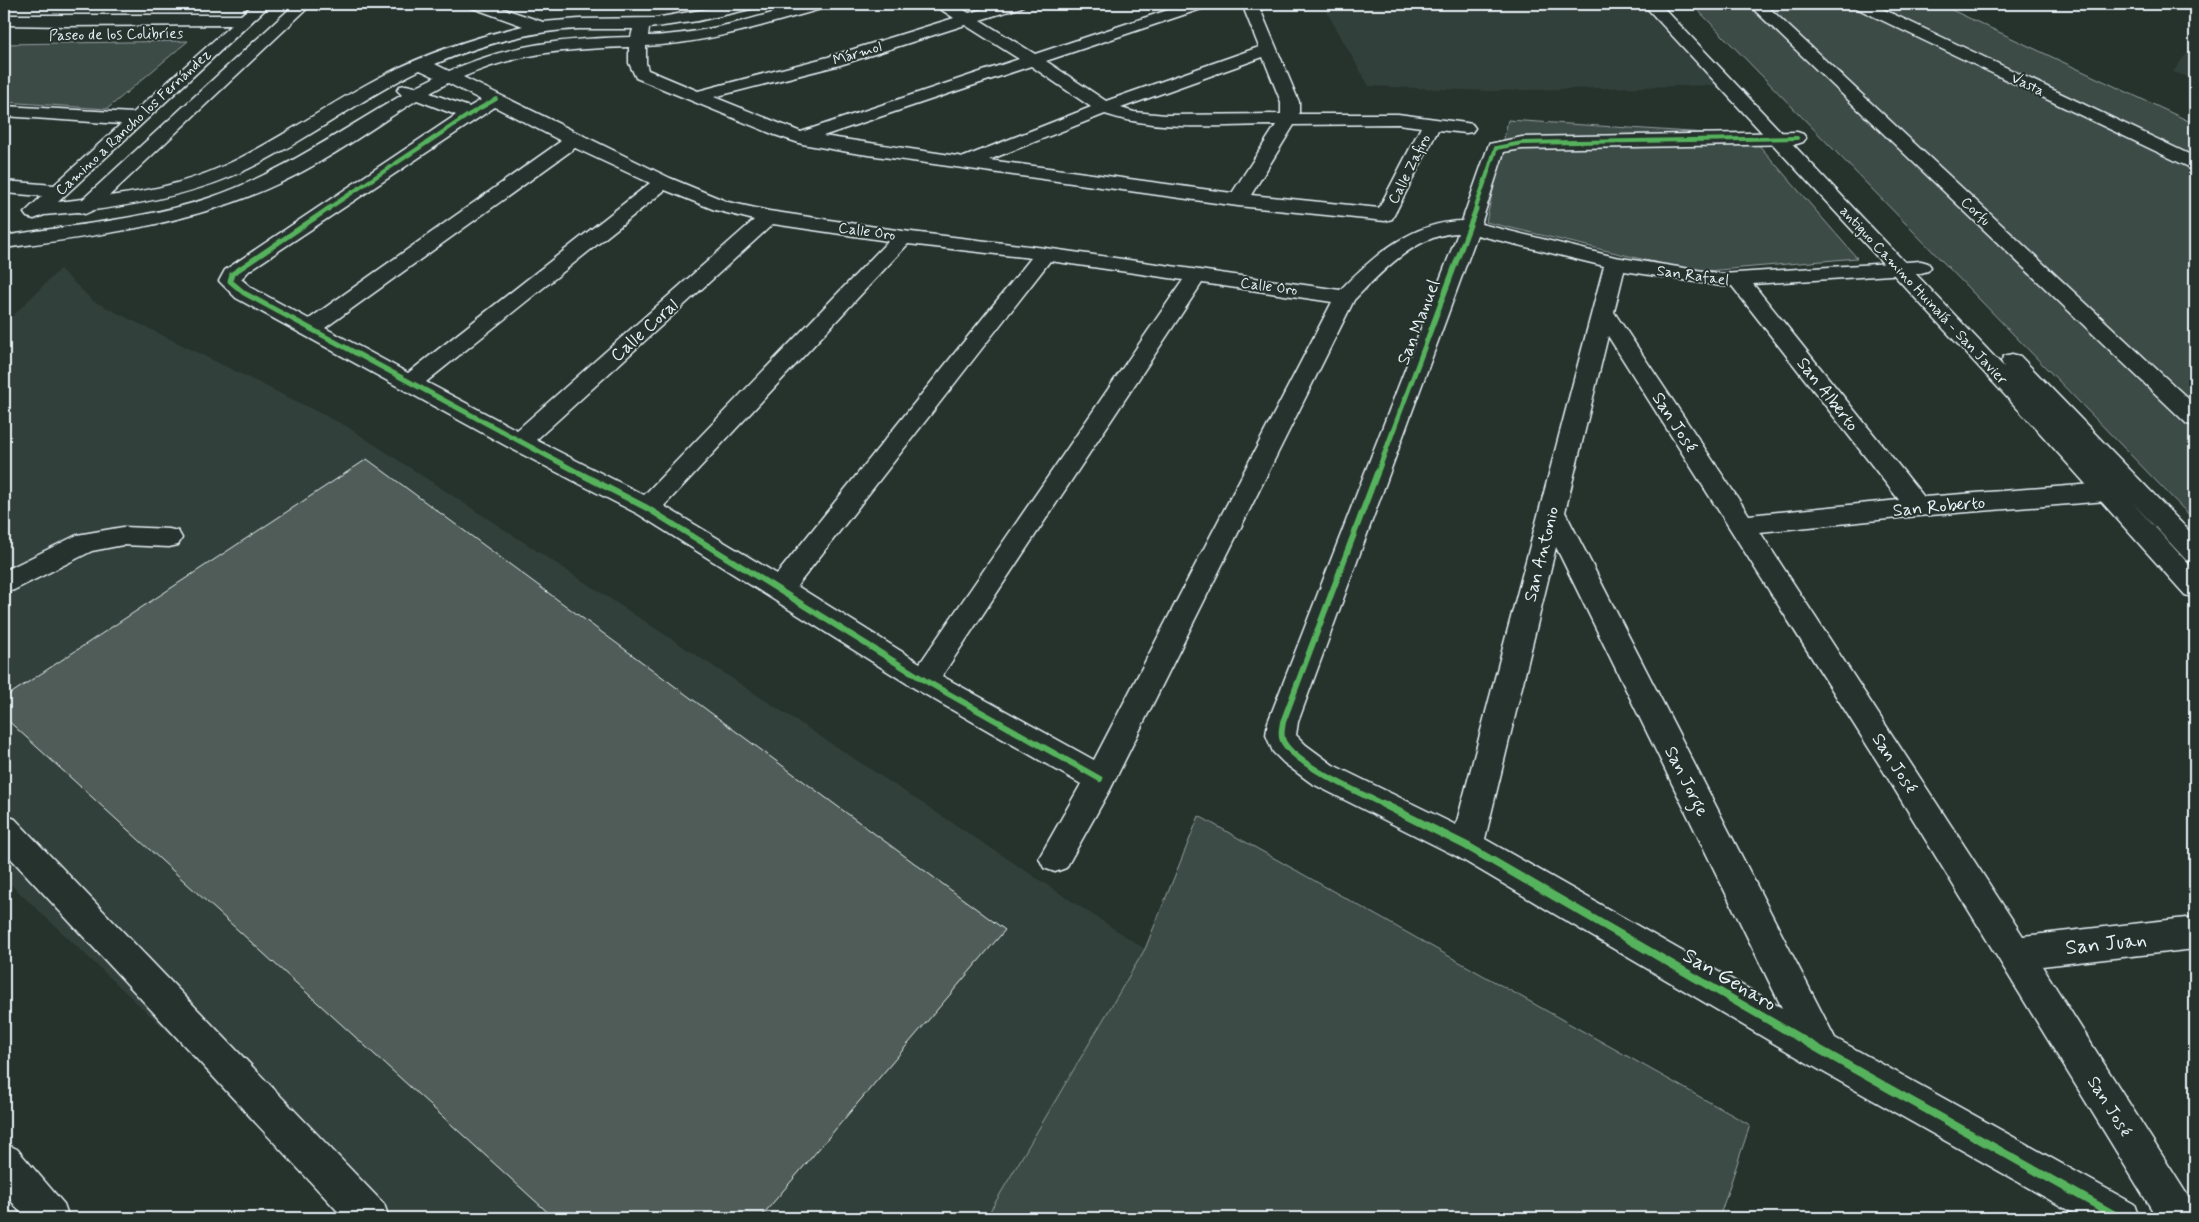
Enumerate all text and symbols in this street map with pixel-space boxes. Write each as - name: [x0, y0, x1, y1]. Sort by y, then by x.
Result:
- street label: Paseo de los Colibríes: [49, 24, 184, 46]
- street label: Mármol: [830, 37, 884, 71]
- street label: Camino a Rancho los Fernández: [51, 45, 216, 200]
- street label: Vasta: [2008, 68, 2048, 102]
- street label: Calle Zafiro: [1384, 131, 1436, 208]
- street label: Corfu: [1956, 193, 1995, 231]
- street label: antiguo Camino Huinalá - San Javier: [1835, 202, 2012, 390]
- street label: Calle Oro: [837, 218, 897, 246]
- street label: San Rafael: [1655, 261, 1731, 291]
- street label: Calle Oro: [1239, 273, 1299, 301]
- street label: San Manuel: [1392, 276, 1446, 369]
- street label: Calle Coral: [606, 294, 684, 368]
- street label: San Alberto: [1791, 353, 1864, 437]
- street label: San José: [1646, 388, 1703, 457]
- street label: San Roberto: [1892, 491, 1986, 523]
- street label: San Antonio: [1519, 504, 1565, 604]
- street label: San José: [1866, 729, 1923, 798]
- street label: San Jorge: [1656, 742, 1714, 822]
- street label: San Juan: [2064, 926, 2148, 962]
- street label: San Genaro: [1678, 942, 1781, 1018]
- street label: San José: [2081, 1072, 2137, 1141]

